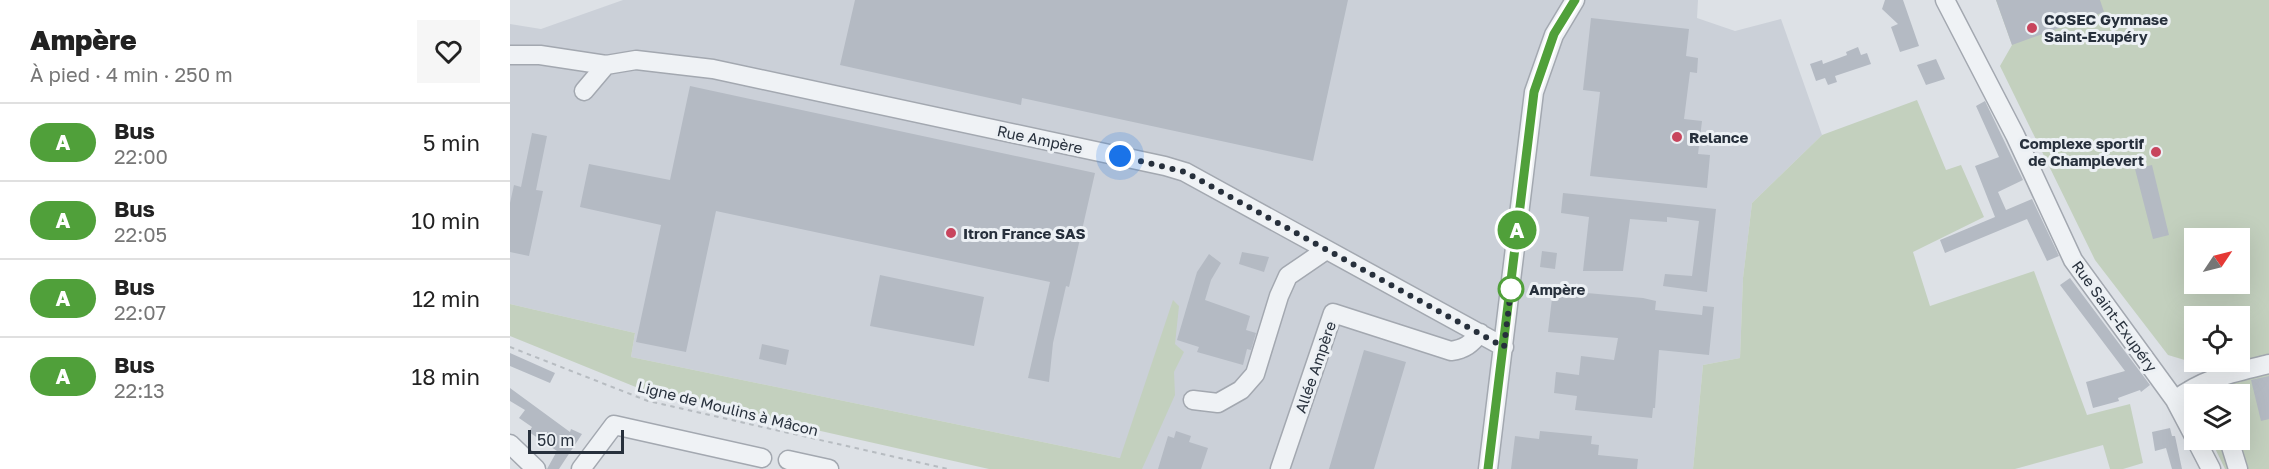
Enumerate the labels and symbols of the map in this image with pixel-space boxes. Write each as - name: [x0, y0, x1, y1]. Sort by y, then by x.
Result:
- place label: COSEC Gymnase Saint-Exupéry: [2044, 10, 2168, 45]
- marker: COSEC Gymnase Saint-Exupéry: [2025, 21, 2039, 35]
- street label: Rue Ampère: [996, 121, 1085, 157]
- place label: Relance: [1689, 128, 1748, 146]
- marker: Relance: [1670, 130, 1684, 144]
- place label: Complexe sportif de Champlevert: [2019, 134, 2145, 169]
- your location: [1105, 141, 1135, 171]
- marker: Complexe sportif de Champlevert: [2149, 145, 2163, 159]
- line badge: A: [1498, 210, 1536, 250]
- place label: Itron France SAS: [963, 224, 1086, 242]
- marker: Itron France SAS: [944, 226, 958, 240]
- north arrow: [2184, 228, 2250, 294]
- street label: Rue Saint-Exupéry: [2069, 257, 2162, 376]
- marker: Ampère: [1498, 276, 1524, 302]
- place label: Ampère: [1529, 280, 1585, 298]
- street label: Allée Ampère: [1291, 318, 1339, 415]
- street label: Ligne de Moulins à Mâcon: [636, 377, 820, 439]
- scale bar: [528, 427, 624, 454]

